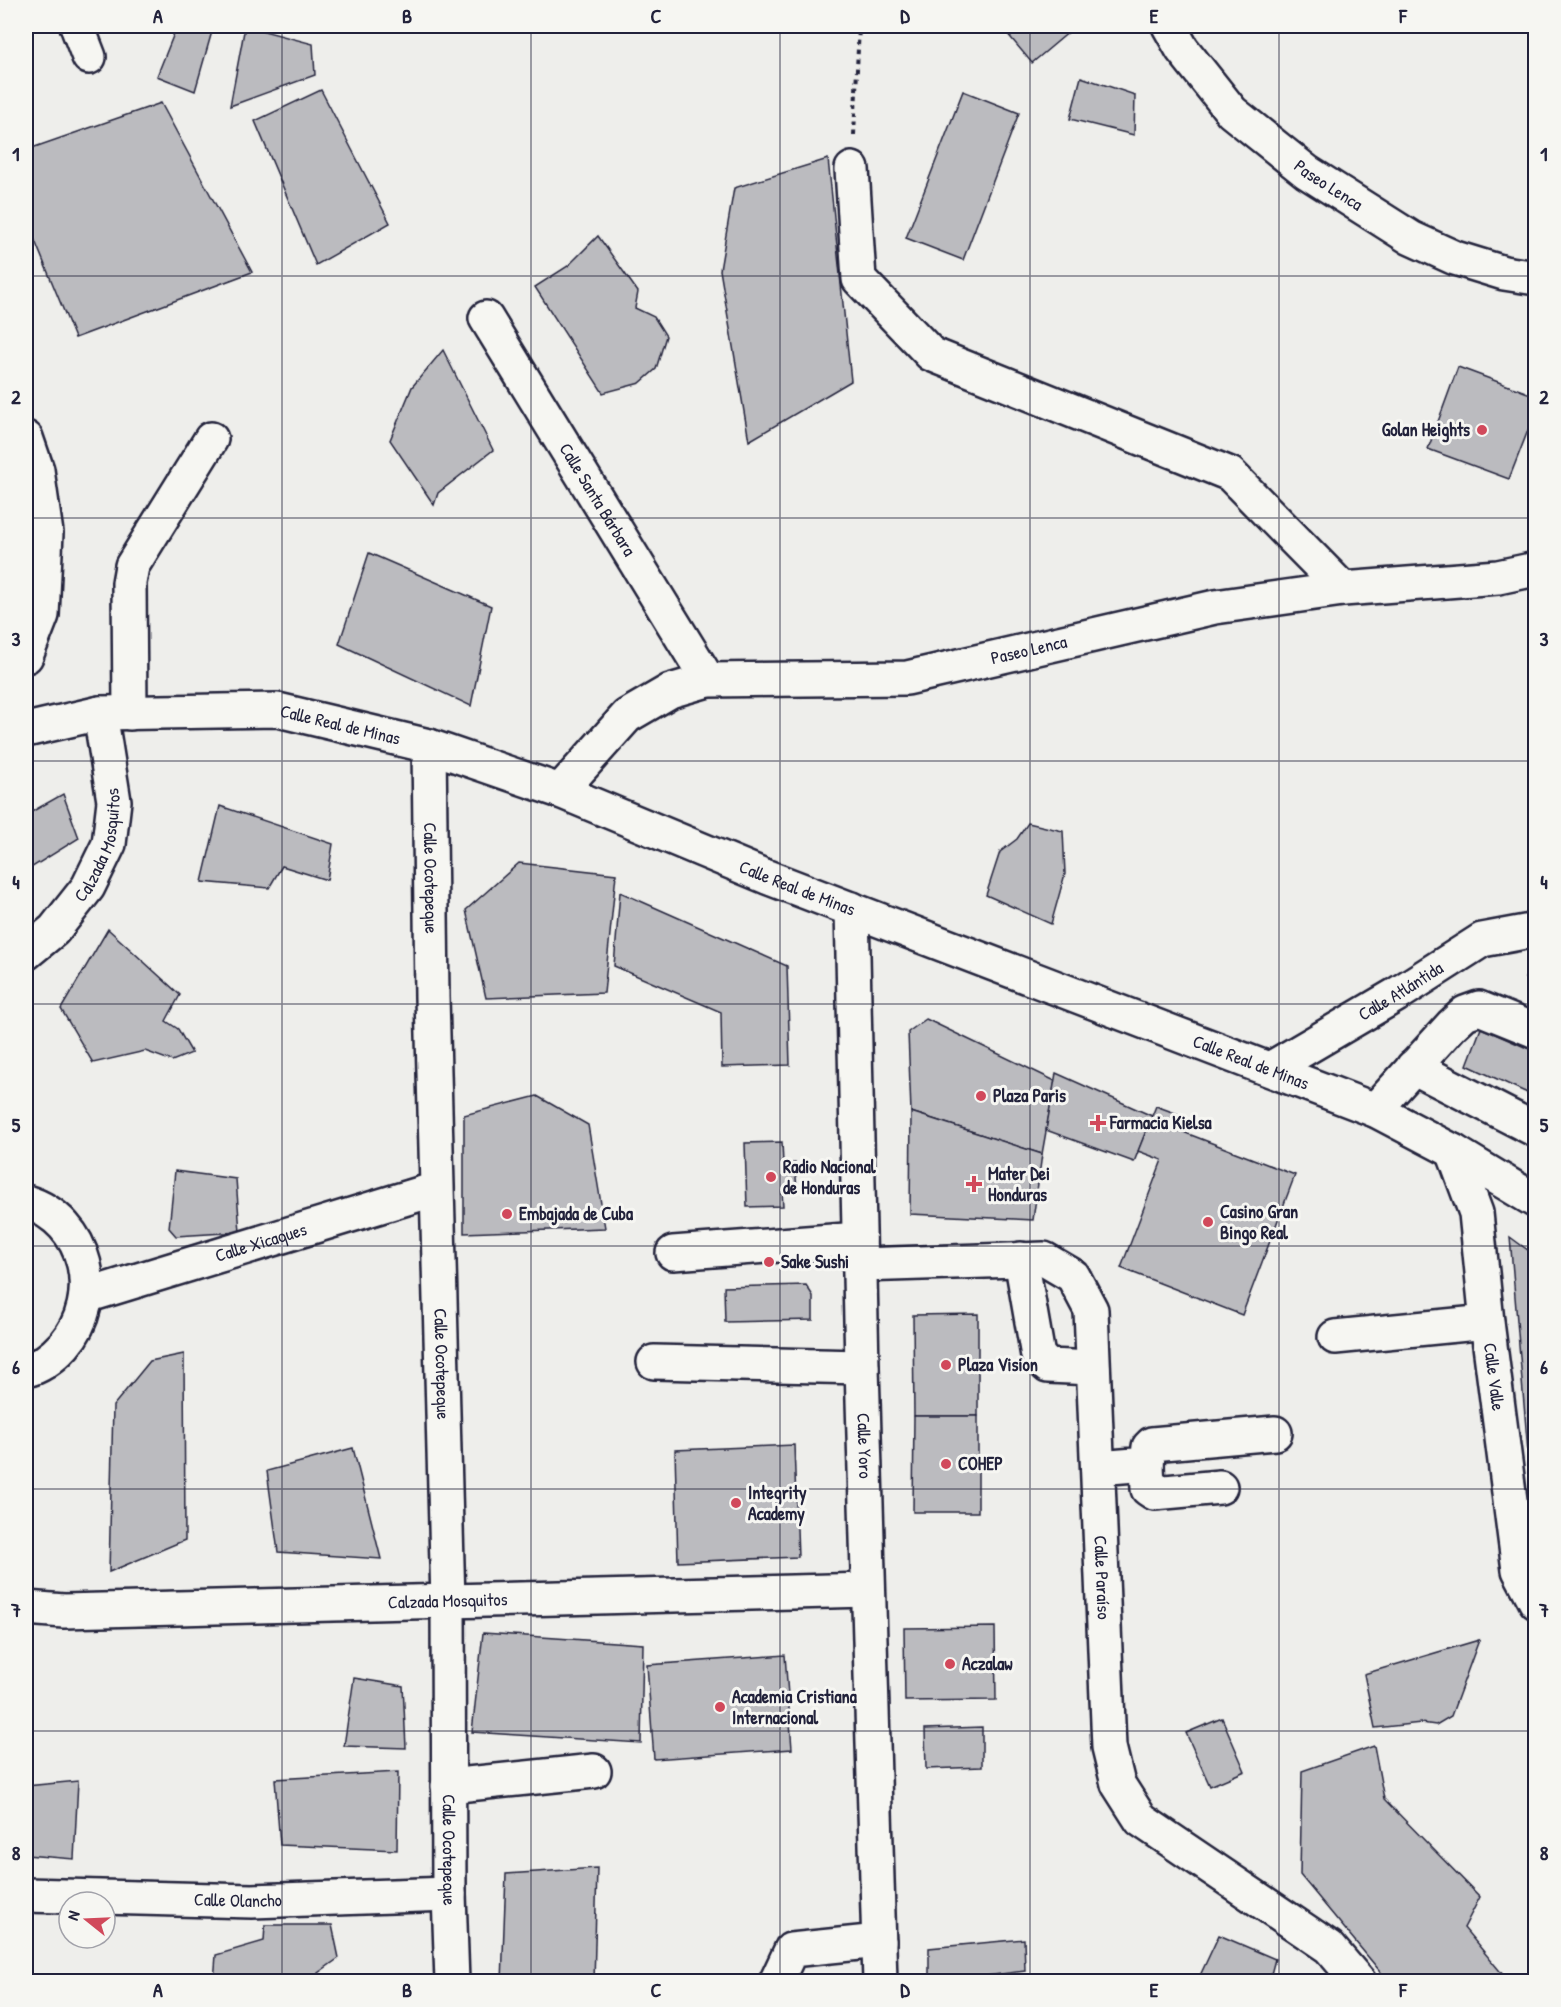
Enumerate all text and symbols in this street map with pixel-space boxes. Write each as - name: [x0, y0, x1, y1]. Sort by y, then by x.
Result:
- text: A: [153, 2, 163, 29]
- text: B: [402, 2, 412, 29]
- text: C: [651, 2, 662, 29]
- text: D: [900, 2, 910, 29]
- text: E: [1150, 2, 1159, 29]
- text: F: [1398, 2, 1408, 29]
- text: 1: [12, 140, 20, 167]
- text: 1: [1540, 140, 1548, 167]
- street label: Paseo Lenca: [1289, 153, 1368, 216]
- text: 2: [11, 383, 21, 410]
- text: 2: [1539, 383, 1549, 410]
- place label: Golan Heights: [1382, 417, 1470, 443]
- marker: Golan Heights: [1475, 423, 1489, 437]
- street label: Calle Santa Bárbara: [554, 438, 642, 561]
- text: 3: [12, 625, 21, 652]
- text: 3: [1540, 625, 1549, 652]
- street label: Paseo Lenca: [988, 629, 1069, 670]
- street label: Calle Real de Minas: [278, 698, 403, 751]
- street label: Calzada Mosquitos: [68, 787, 126, 907]
- street label: Calle Ocotepeque: [418, 822, 444, 934]
- street label: Calle Real de Minas: [735, 854, 859, 922]
- text: 4: [12, 868, 20, 895]
- text: 4: [1540, 868, 1548, 895]
- street label: Calle Atlántida: [1353, 955, 1448, 1027]
- street label: Calle Real de Minas: [1189, 1028, 1313, 1096]
- place label: Plaza Paris: [993, 1083, 1066, 1108]
- marker: Plaza Paris: [974, 1089, 988, 1103]
- place label: Farmacia Kielsa: [1109, 1110, 1213, 1135]
- text: 5: [12, 1111, 21, 1138]
- text: 5: [1540, 1111, 1549, 1138]
- marker: Farmacia Kielsa: [1091, 1116, 1105, 1130]
- place label: Radio Nacional de Honduras: [783, 1154, 877, 1200]
- place label: Mater Dei Honduras: [988, 1161, 1050, 1207]
- marker: Radio Nacional de Honduras: [764, 1170, 778, 1184]
- marker: Mater Dei Honduras: [965, 1175, 983, 1193]
- place label: Casino Gran Bingo Real: [1220, 1199, 1298, 1246]
- place label: Embajada de Cuba: [519, 1201, 634, 1226]
- marker: Embajada de Cuba: [500, 1207, 514, 1221]
- marker: Casino Gran Bingo Real: [1201, 1215, 1215, 1229]
- street label: Calle Xicaques: [212, 1216, 310, 1268]
- place label: Sake Sushi: [781, 1249, 849, 1274]
- marker: Sake Sushi: [762, 1255, 776, 1269]
- street label: Calle Ocotepeque: [428, 1308, 456, 1420]
- street label: Calle Valle: [1478, 1341, 1511, 1412]
- place label: Plaza Vision: [958, 1352, 1038, 1377]
- text: 6: [12, 1353, 20, 1380]
- text: 6: [1540, 1353, 1548, 1380]
- marker: Plaza Vision: [939, 1358, 953, 1372]
- street label: Calle Yoro: [851, 1413, 878, 1479]
- place label: COHEP: [958, 1451, 1003, 1476]
- marker: COHEP: [939, 1457, 953, 1471]
- place label: Integrity Academy: [748, 1480, 807, 1527]
- marker: Integrity Academy: [729, 1496, 743, 1510]
- street label: Calle Paraíso: [1088, 1535, 1117, 1620]
- street label: Calzada Mosquitos: [388, 1586, 508, 1615]
- text: 7: [10, 1596, 21, 1623]
- text: 7: [1538, 1596, 1549, 1623]
- place label: Aczalaw: [962, 1651, 1013, 1676]
- marker: Aczalaw: [943, 1657, 957, 1671]
- place label: Academia Cristiana Internacional: [732, 1684, 858, 1730]
- marker: Academia Cristiana Internacional: [713, 1700, 727, 1714]
- street label: Calle Ocotepeque: [437, 1794, 462, 1906]
- text: 8: [12, 1839, 21, 1866]
- text: 8: [1540, 1839, 1549, 1866]
- street label: Calle Olancho: [194, 1886, 282, 1913]
- north arrow: [57, 1890, 117, 1950]
- text: N: [61, 1907, 85, 1923]
- text: A: [153, 1976, 163, 2003]
- text: B: [402, 1976, 412, 2003]
- text: C: [651, 1976, 662, 2003]
- text: D: [900, 1976, 910, 2003]
- text: E: [1150, 1976, 1159, 2003]
- text: F: [1398, 1976, 1408, 2003]

